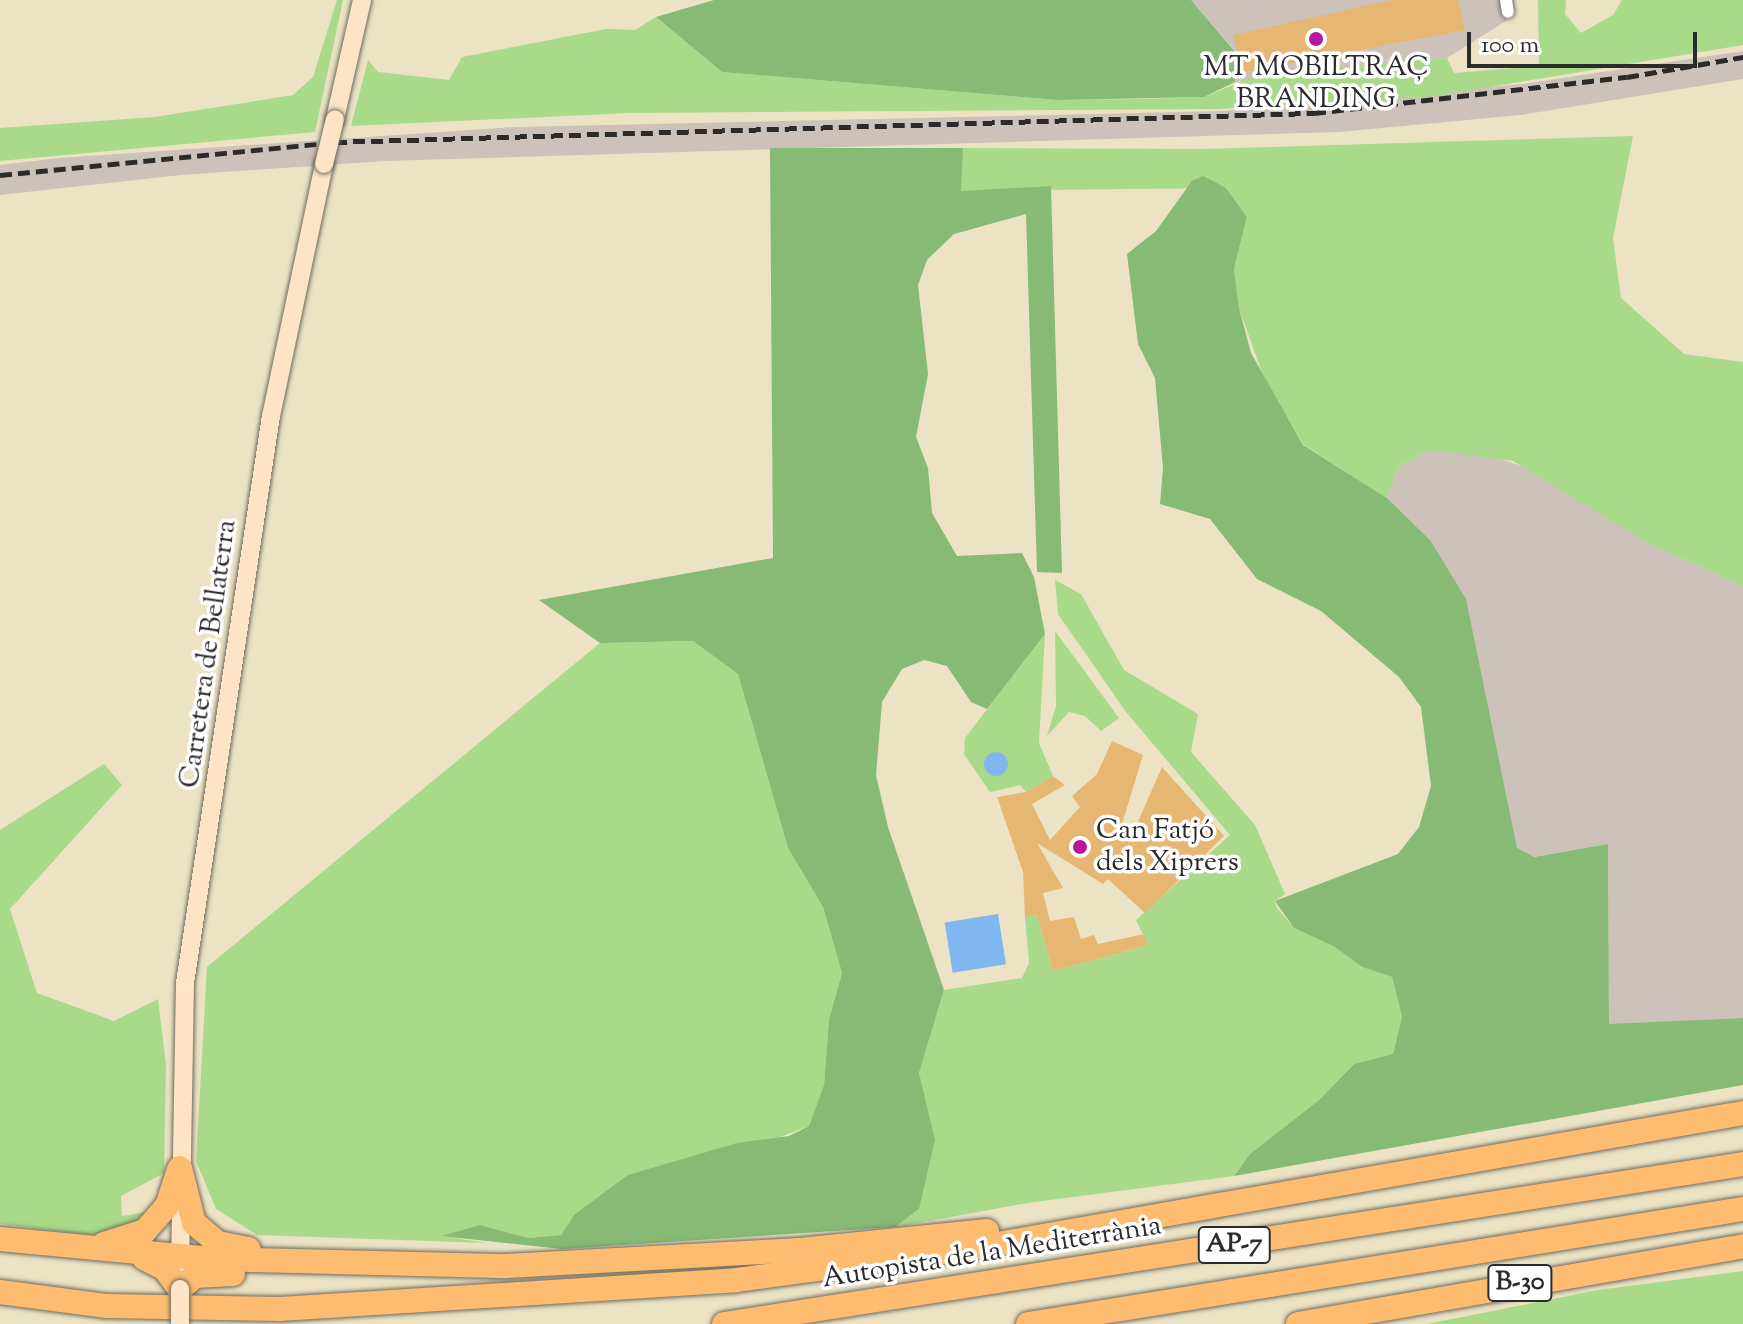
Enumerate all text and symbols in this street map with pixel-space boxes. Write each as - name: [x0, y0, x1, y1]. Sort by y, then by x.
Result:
- scale bar: [1471, 16, 1701, 66]
- text: 100 m: [1481, 29, 1539, 63]
- marker: MT MOBILTRAÇ BRANDING: [1307, 30, 1325, 48]
- place label: MT MOBILTRAÇ BRANDING: [1203, 51, 1429, 117]
- street label: Carretera de Bellaterra: [174, 518, 244, 790]
- place label: Can Fatjó dels Xiprers: [1096, 814, 1239, 880]
- marker: Can Fatjó dels Xiprers: [1071, 838, 1089, 856]
- street label: Autopista de la Mediterrània: [820, 1210, 1164, 1296]
- road number: AP-7: [1196, 1223, 1272, 1267]
- road number: B-30: [1486, 1261, 1554, 1305]

